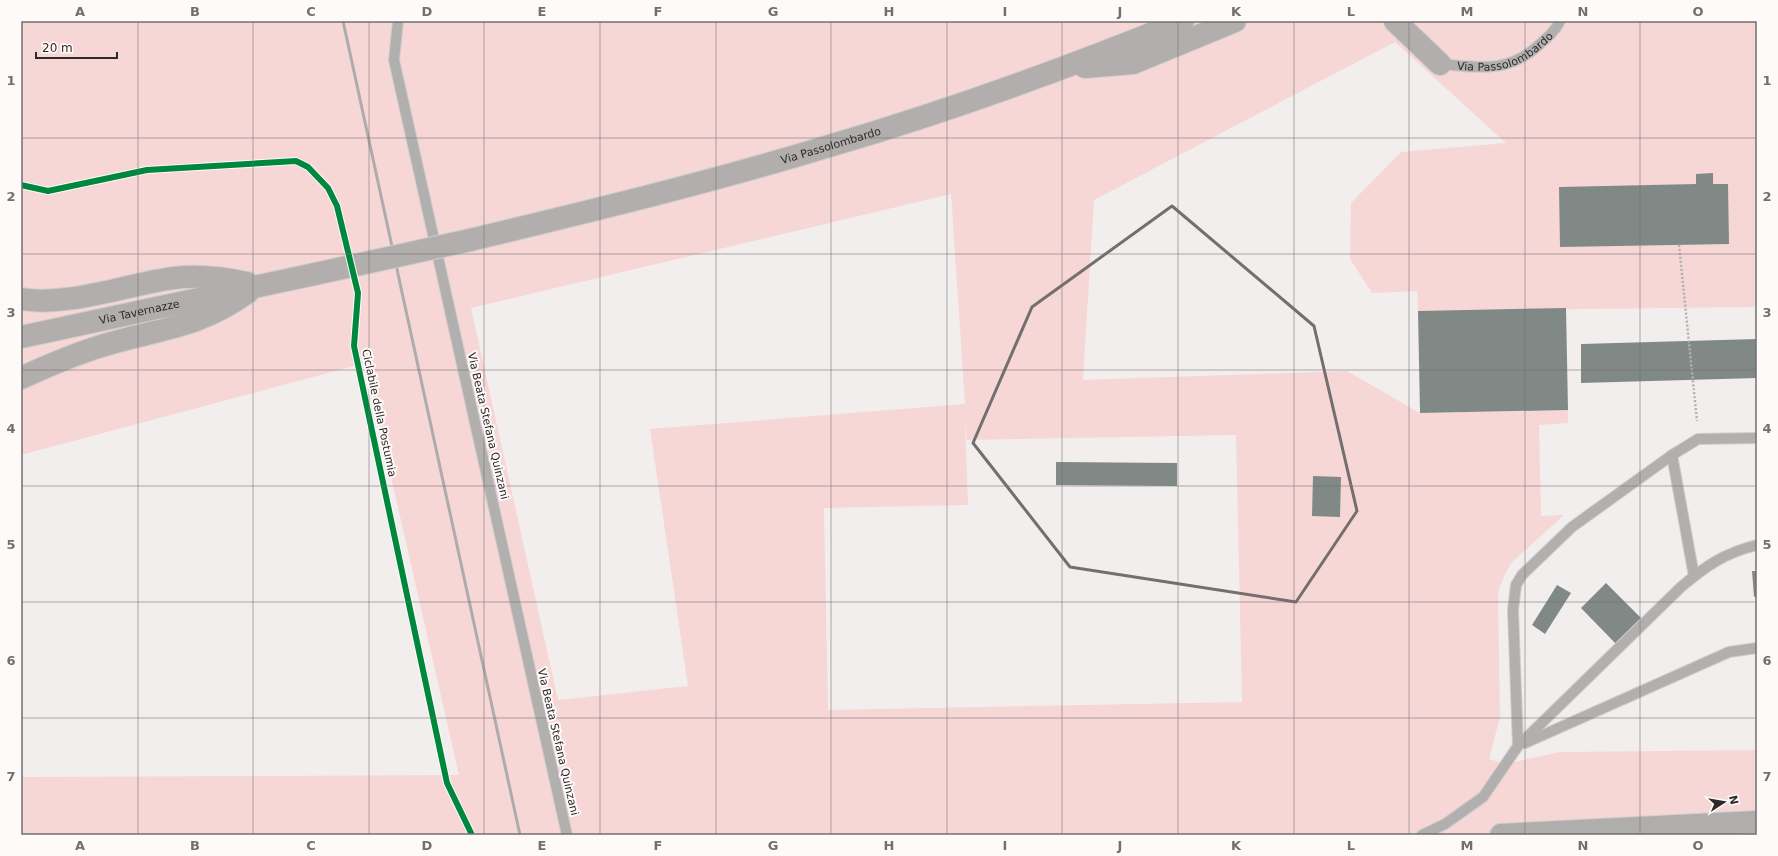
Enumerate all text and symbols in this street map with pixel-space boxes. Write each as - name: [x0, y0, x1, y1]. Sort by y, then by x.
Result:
- text: A: [75, 4, 85, 19]
- text: B: [190, 4, 200, 19]
- text: C: [306, 4, 316, 19]
- text: D: [422, 4, 433, 19]
- text: E: [538, 4, 546, 19]
- text: F: [654, 4, 662, 19]
- text: G: [768, 4, 778, 19]
- text: H: [884, 4, 894, 19]
- text: I: [1003, 4, 1007, 19]
- text: J: [1117, 4, 1122, 19]
- text: K: [1231, 4, 1242, 19]
- text: L: [1347, 4, 1355, 19]
- text: M: [1461, 4, 1473, 19]
- text: N: [1578, 4, 1588, 19]
- text: O: [1692, 4, 1704, 19]
- street label: Via Passolombardo: [1456, 29, 1556, 73]
- scale bar: [36, 34, 117, 60]
- text: 20 m: [42, 41, 73, 55]
- text: 1: [6, 73, 16, 88]
- text: 1: [1762, 73, 1772, 88]
- street label: Via Passolombardo: [779, 124, 883, 167]
- text: 2: [6, 189, 16, 204]
- text: 2: [1762, 189, 1772, 204]
- street label: Via Tavernazze: [98, 297, 181, 327]
- text: 3: [6, 305, 16, 320]
- text: 3: [1762, 305, 1772, 320]
- street label: Ciclabile della Postumia: [359, 348, 399, 478]
- street label: Via Beata Stefana Quinzani: [465, 351, 511, 501]
- text: 4: [6, 421, 16, 436]
- text: 4: [1762, 421, 1772, 436]
- text: 5: [6, 537, 16, 552]
- text: 5: [1762, 537, 1772, 552]
- text: 6: [6, 653, 16, 668]
- text: 6: [1762, 653, 1772, 668]
- street label: Via Beata Stefana Quinzani: [535, 667, 581, 817]
- text: 7: [6, 769, 16, 784]
- text: 7: [1762, 769, 1772, 784]
- north arrow: [1704, 782, 1744, 822]
- text: N: [1726, 794, 1741, 806]
- text: A: [75, 838, 85, 853]
- text: B: [190, 838, 200, 853]
- text: C: [306, 838, 316, 853]
- text: D: [422, 838, 433, 853]
- text: E: [538, 838, 546, 853]
- text: F: [654, 838, 662, 853]
- text: G: [768, 838, 778, 853]
- text: H: [884, 838, 894, 853]
- text: I: [1003, 838, 1007, 853]
- text: J: [1117, 838, 1122, 853]
- text: K: [1231, 838, 1242, 853]
- text: L: [1347, 838, 1355, 853]
- text: M: [1461, 838, 1473, 853]
- text: N: [1578, 838, 1588, 853]
- text: O: [1692, 838, 1704, 853]

